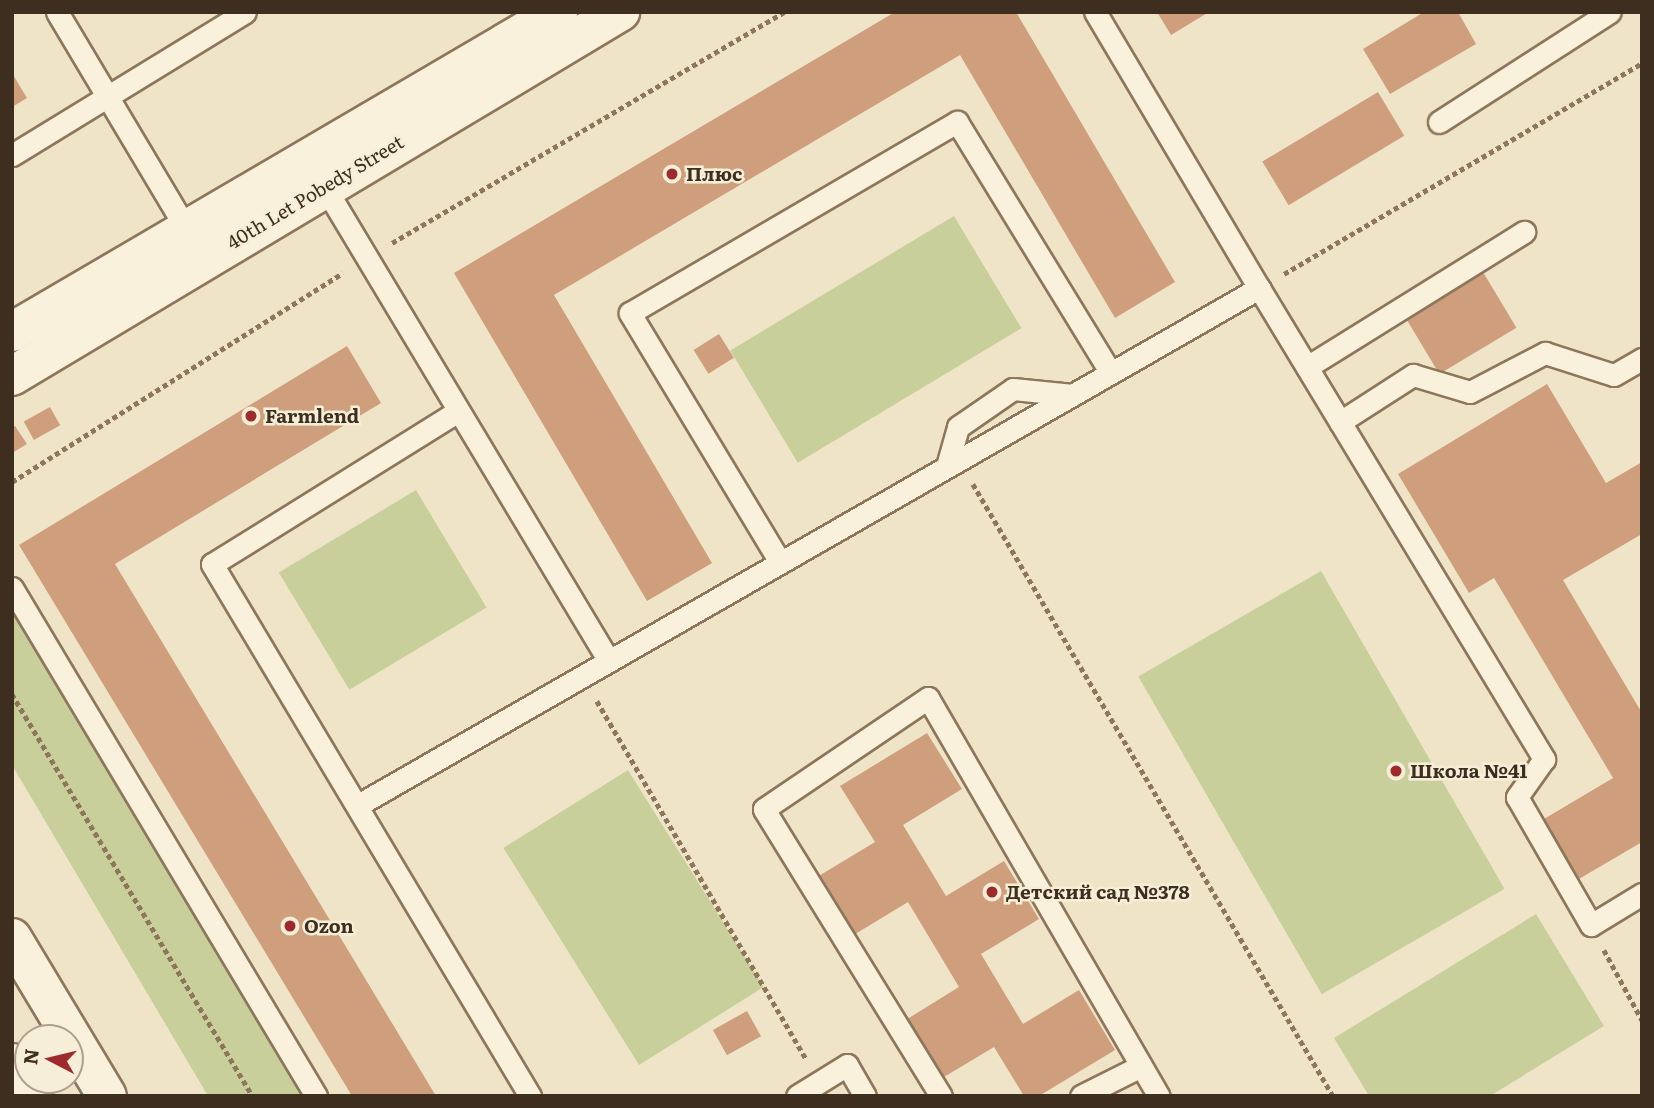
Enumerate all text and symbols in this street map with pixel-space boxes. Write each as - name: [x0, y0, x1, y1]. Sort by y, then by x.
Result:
- street label: 40th Let Pobedy Street: [222, 130, 408, 254]
- place label: Плюс: [686, 163, 742, 185]
- marker: Плюс: [664, 166, 680, 182]
- place label: Farmlend: [265, 405, 359, 427]
- marker: Farmlend: [243, 408, 259, 424]
- place label: Школа №41: [1410, 760, 1527, 782]
- marker: Школа №41: [1388, 763, 1404, 779]
- place label: Детский сад №378: [1006, 881, 1190, 903]
- marker: Детский сад №378: [984, 884, 1000, 900]
- place label: Ozon: [304, 915, 354, 937]
- marker: Ozon: [282, 918, 298, 934]
- north arrow: [14, 1024, 84, 1094]
- text: N: [15, 1047, 45, 1066]

